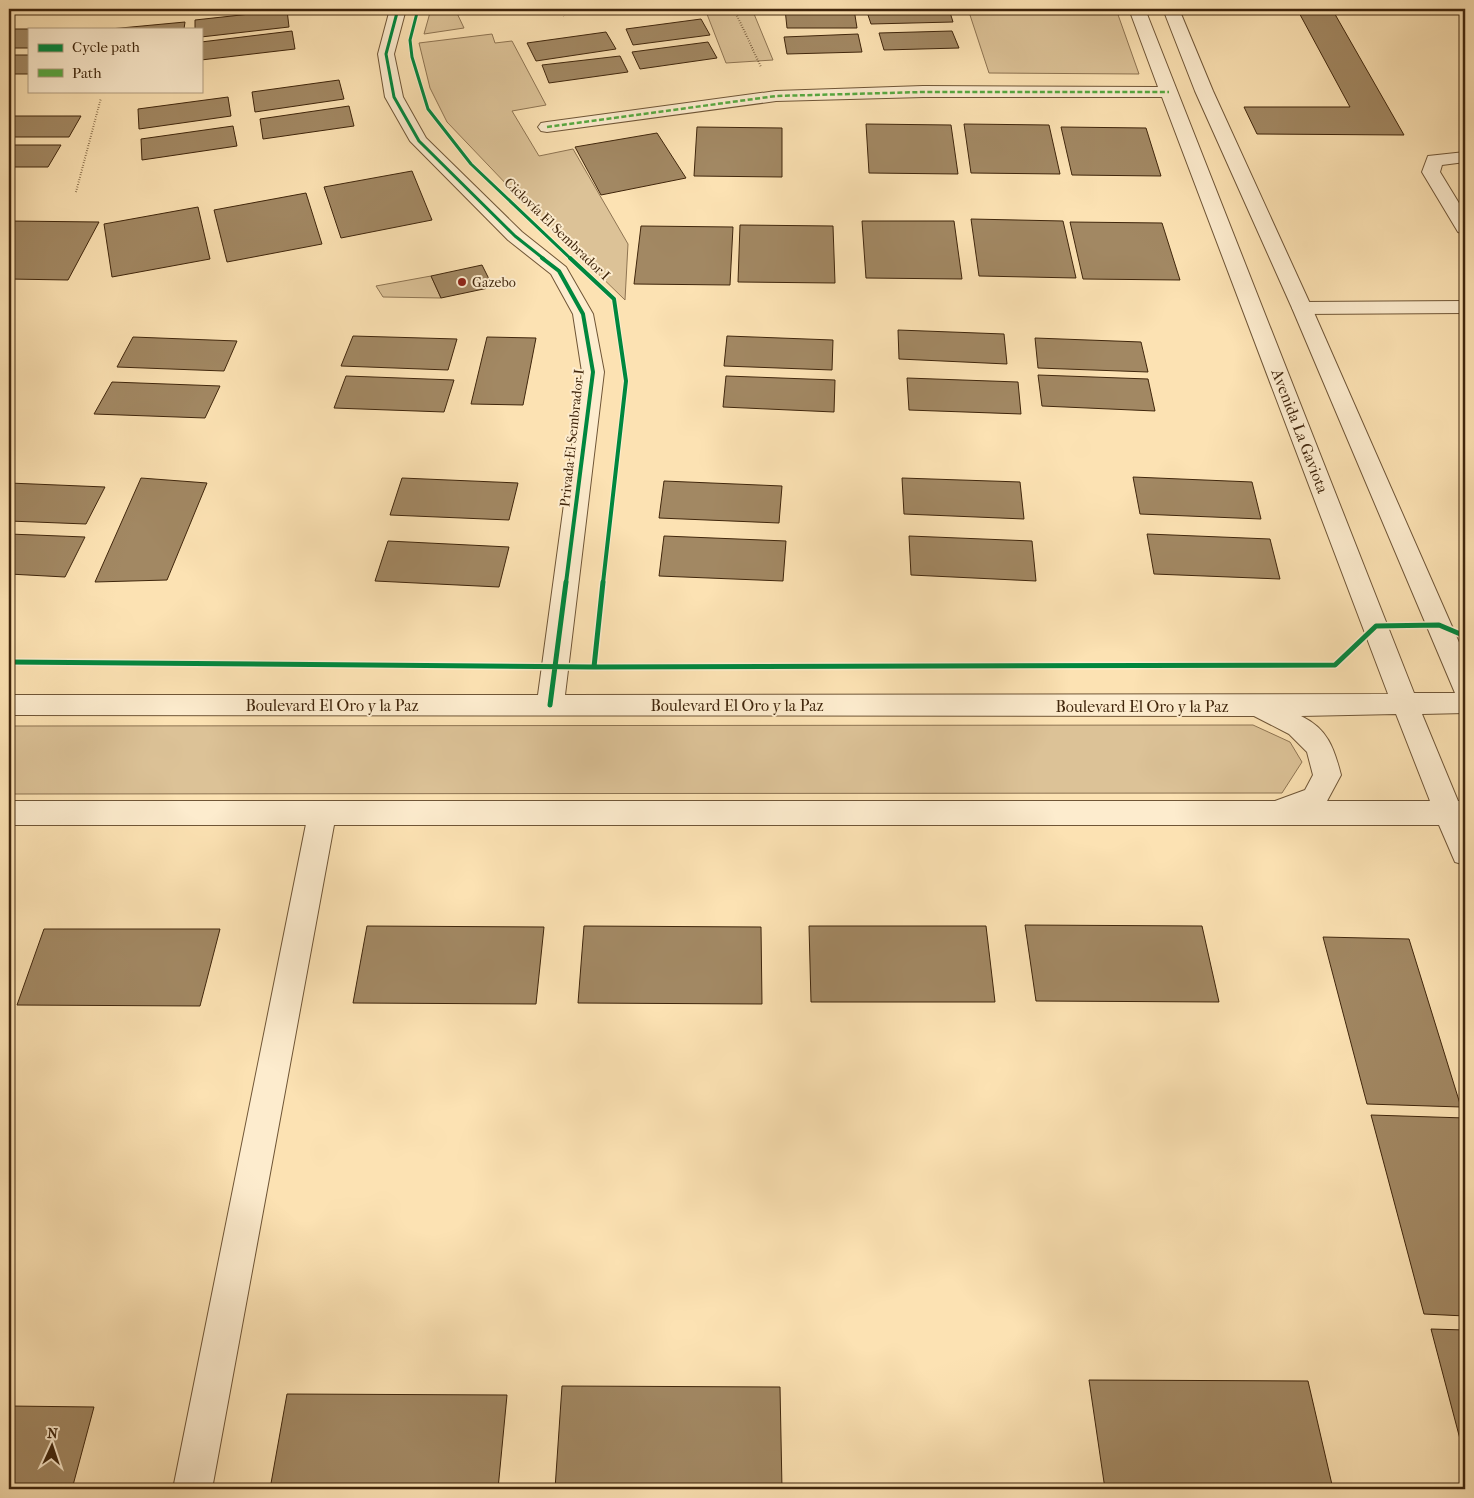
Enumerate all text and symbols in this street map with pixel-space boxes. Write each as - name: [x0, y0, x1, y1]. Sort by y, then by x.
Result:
- legend: [28, 28, 202, 92]
- text: Cycle path: [72, 38, 140, 56]
- text: Path: [72, 64, 102, 82]
- street label: Ciclovía El Sembrador I: [501, 174, 614, 284]
- place label: Gazebo: [472, 274, 516, 291]
- marker: Gazebo: [456, 276, 468, 288]
- street label: Avenida La Gaviota: [1267, 365, 1333, 496]
- street label: Privada El Sembrador I: [556, 368, 588, 508]
- street label: Boulevard El Oro y la Paz: [245, 696, 419, 715]
- street label: Boulevard El Oro y la Paz: [650, 696, 824, 715]
- street label: Boulevard El Oro y la Paz: [1055, 697, 1229, 716]
- north arrow: [28, 1420, 78, 1470]
- text: N: [47, 1425, 59, 1442]

